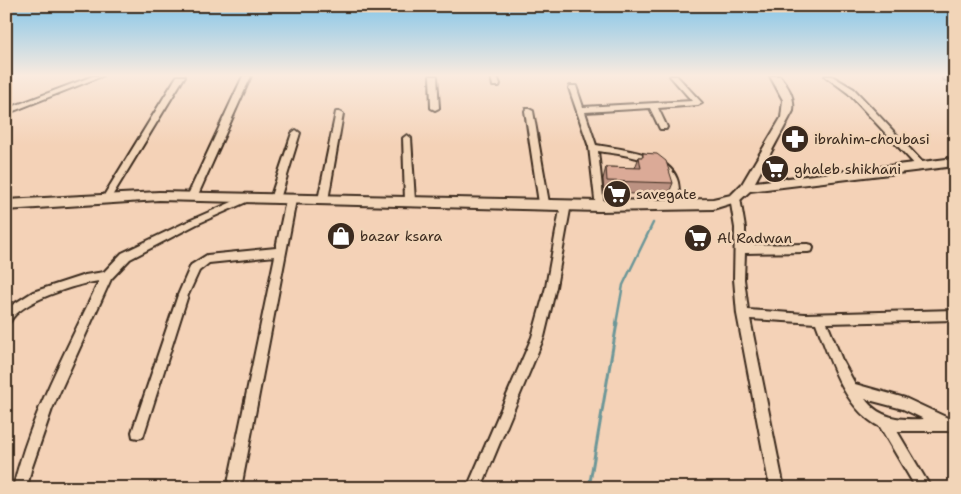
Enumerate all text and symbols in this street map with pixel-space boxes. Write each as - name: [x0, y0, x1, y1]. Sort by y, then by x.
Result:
- pharmacy icon: ibrahim-choubasi: [780, 124, 810, 154]
- place label: ibrahim-choubasi: [814, 130, 930, 148]
- supermarket icon: ghaleb shikhani: [760, 154, 790, 184]
- place label: ghaleb shikhani: [794, 160, 901, 178]
- supermarket icon: savegate: [602, 179, 632, 209]
- place label: savegate: [636, 185, 697, 203]
- shop icon: bazar ksara: [326, 221, 356, 251]
- supermarket icon: Al Radwan: [683, 223, 713, 253]
- place label: bazar ksara: [360, 227, 442, 245]
- place label: Al Radwan: [717, 229, 792, 247]

